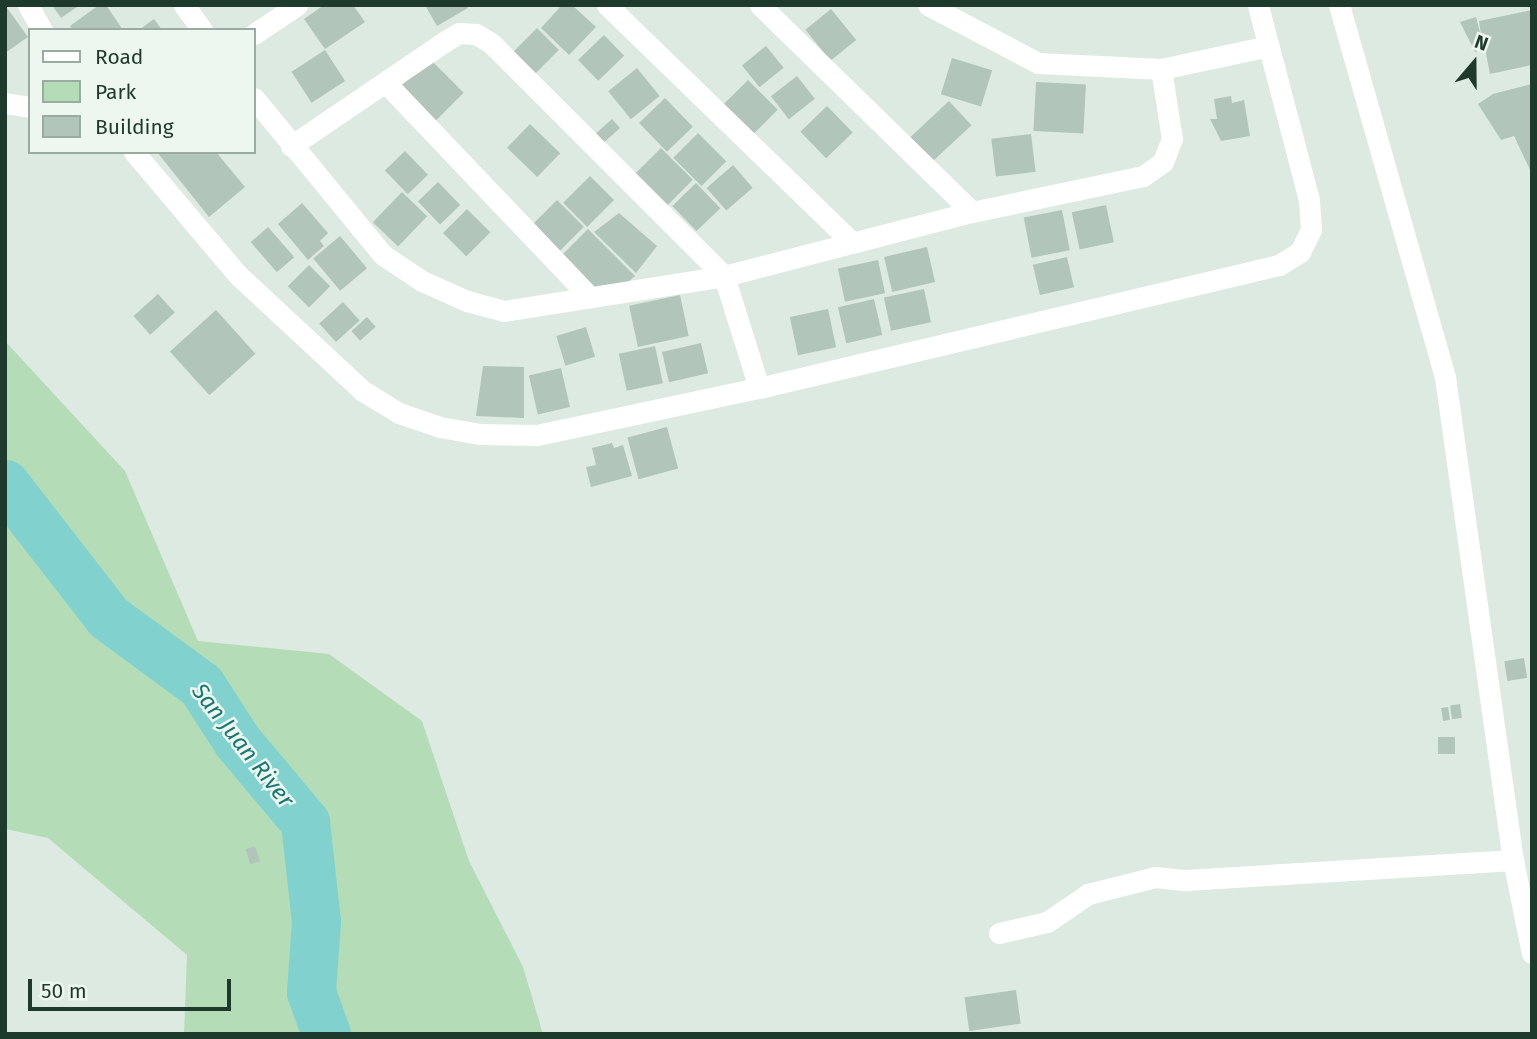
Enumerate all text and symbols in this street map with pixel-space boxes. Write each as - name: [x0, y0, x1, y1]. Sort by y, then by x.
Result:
- legend: [28, 28, 256, 154]
- north arrow: [1439, 28, 1509, 98]
- text: N: [1471, 30, 1491, 56]
- text: Road: [95, 44, 143, 70]
- text: Park: [95, 79, 136, 105]
- text: Building: [95, 114, 174, 140]
- water label: San Juan River: [186, 678, 300, 812]
- scale bar: [32, 965, 234, 1009]
- text: 50 m: [41, 978, 87, 1004]

